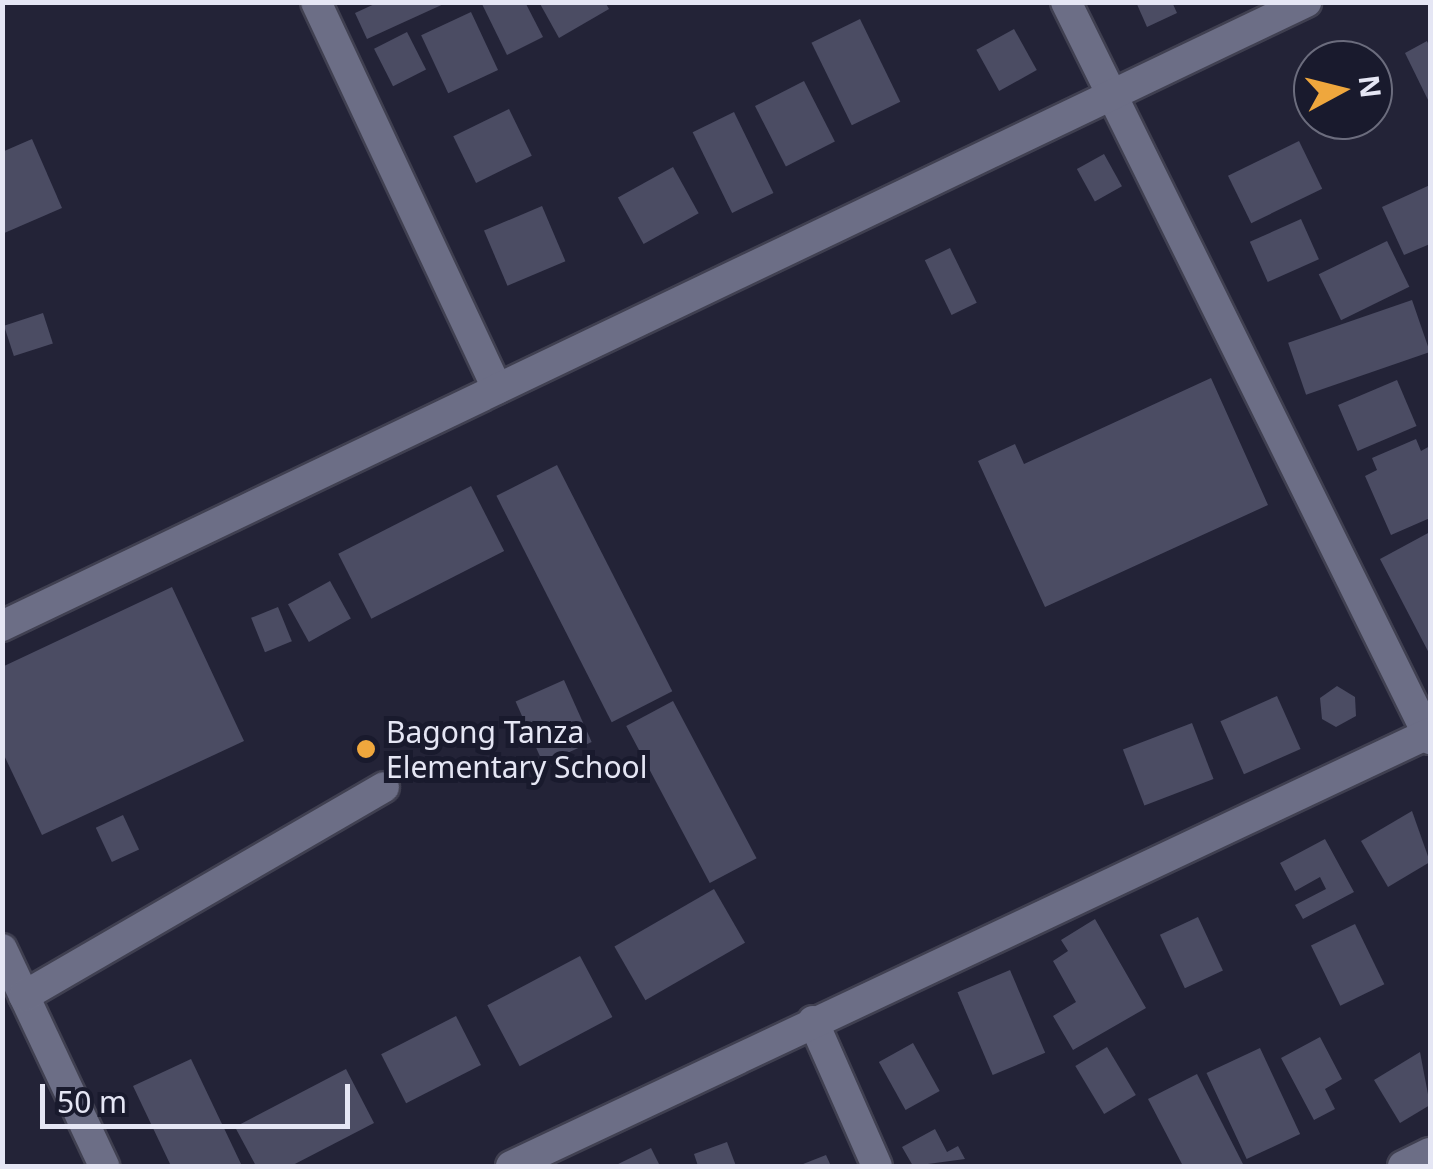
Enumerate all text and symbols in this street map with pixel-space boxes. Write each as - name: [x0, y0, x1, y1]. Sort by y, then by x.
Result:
- north arrow: [1293, 40, 1393, 140]
- text: N: [1351, 73, 1391, 100]
- place label: Bagong Tanza Elementary School: [386, 714, 647, 784]
- marker: Bagong Tanza Elementary School: [355, 738, 377, 760]
- scale bar: [45, 1064, 355, 1126]
- text: 50 m: [57, 1081, 127, 1122]

